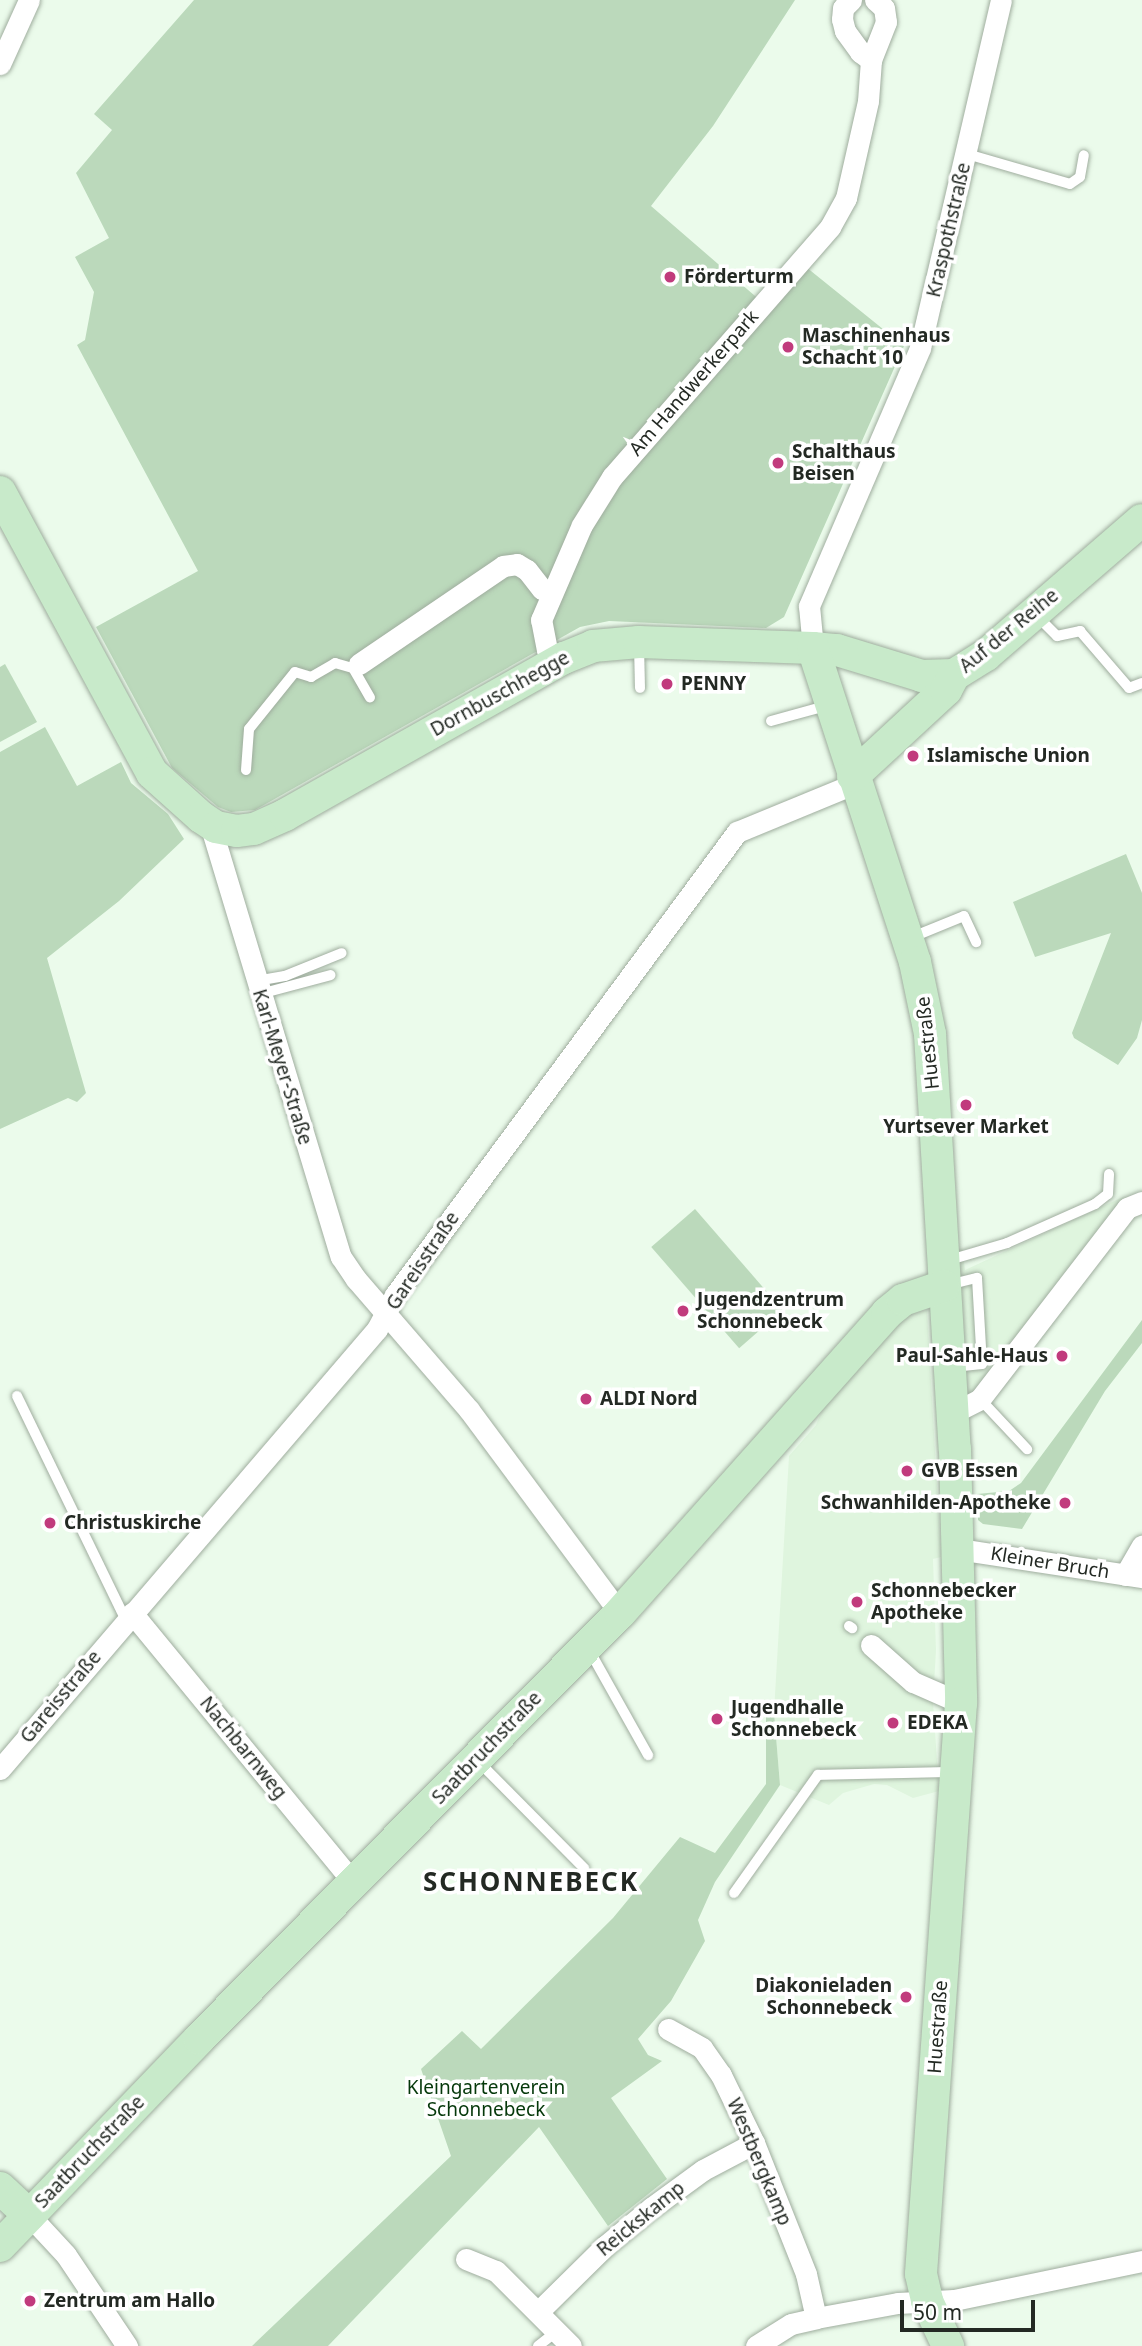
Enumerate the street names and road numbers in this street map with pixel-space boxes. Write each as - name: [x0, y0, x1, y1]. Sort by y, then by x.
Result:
- street label: Kraspothstraße: [922, 160, 976, 300]
- street label: Am Handwerkerpark: [625, 306, 763, 460]
- street label: Auf der Reihe: [955, 584, 1063, 678]
- street label: Dornbuschhegge: [427, 646, 573, 742]
- street label: Karl-Meyer-Straße: [248, 987, 316, 1147]
- street label: Huestraße: [912, 995, 944, 1091]
- street label: Gareisstraße: [382, 1208, 464, 1314]
- street label: Kleiner Bruch: [989, 1542, 1111, 1584]
- street label: Gareisstraße: [16, 1646, 106, 1748]
- street label: Saatbruchstraße: [428, 1687, 546, 1809]
- street label: Nachbarnweg: [195, 1692, 291, 1804]
- street label: Huestraße: [923, 1980, 953, 2074]
- street label: Saatbruchstraße: [31, 2091, 149, 2213]
- street label: Westbergkamp: [722, 2095, 796, 2229]
- street label: Reickskamp: [593, 2177, 689, 2261]

